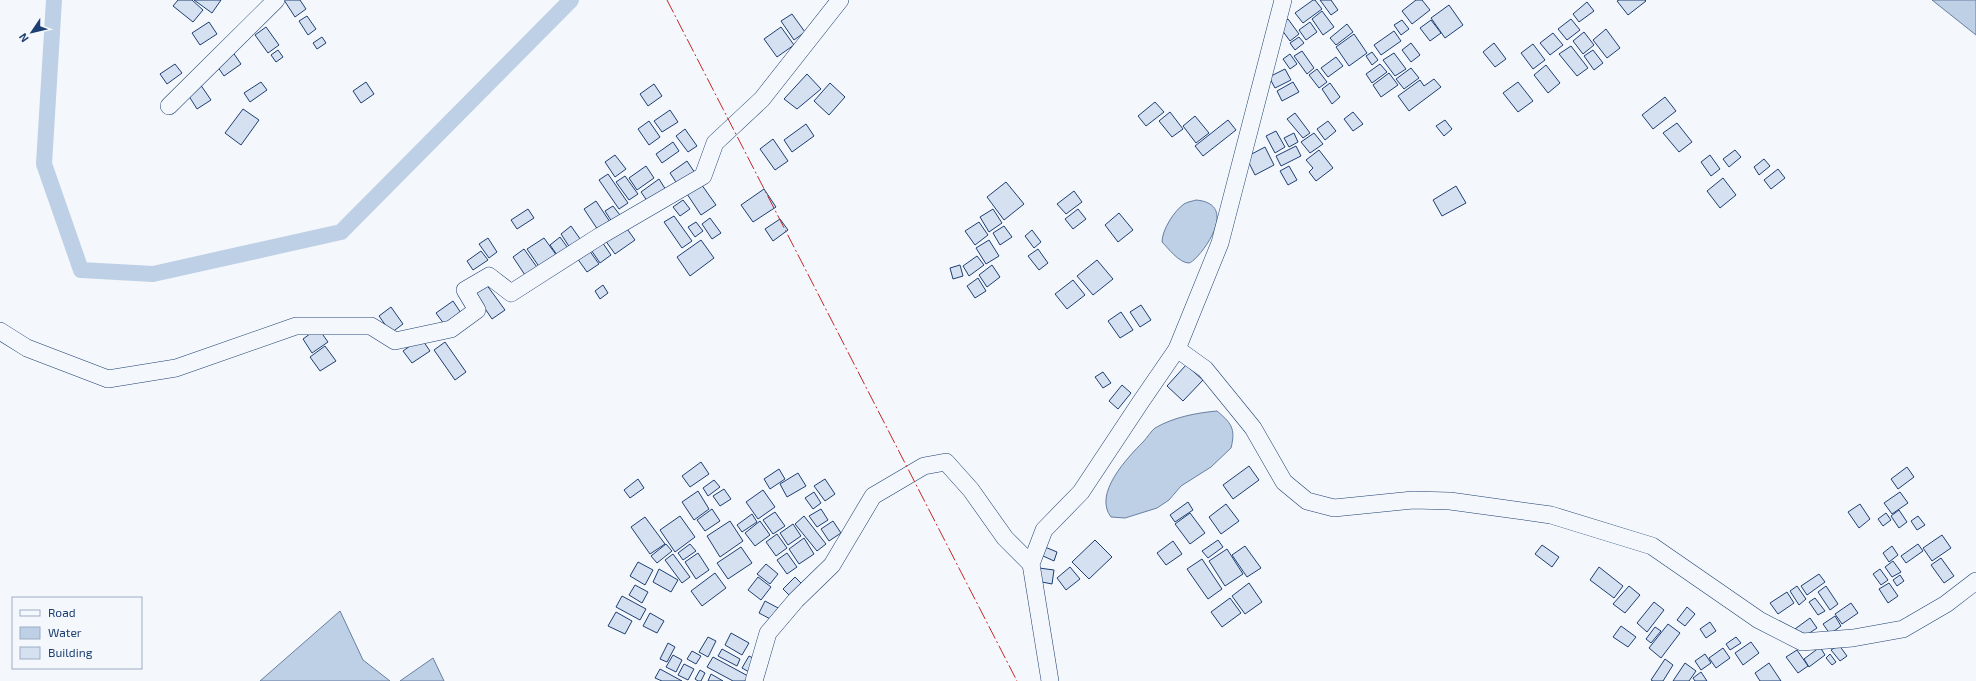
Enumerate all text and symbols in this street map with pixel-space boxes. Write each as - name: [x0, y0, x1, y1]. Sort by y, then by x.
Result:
- north arrow: [12, 12, 52, 52]
- text: N: [16, 31, 31, 45]
- legend: [12, 597, 142, 669]
- text: Road: [48, 605, 76, 619]
- text: Water: [48, 625, 82, 639]
- text: Building: [48, 645, 93, 659]

